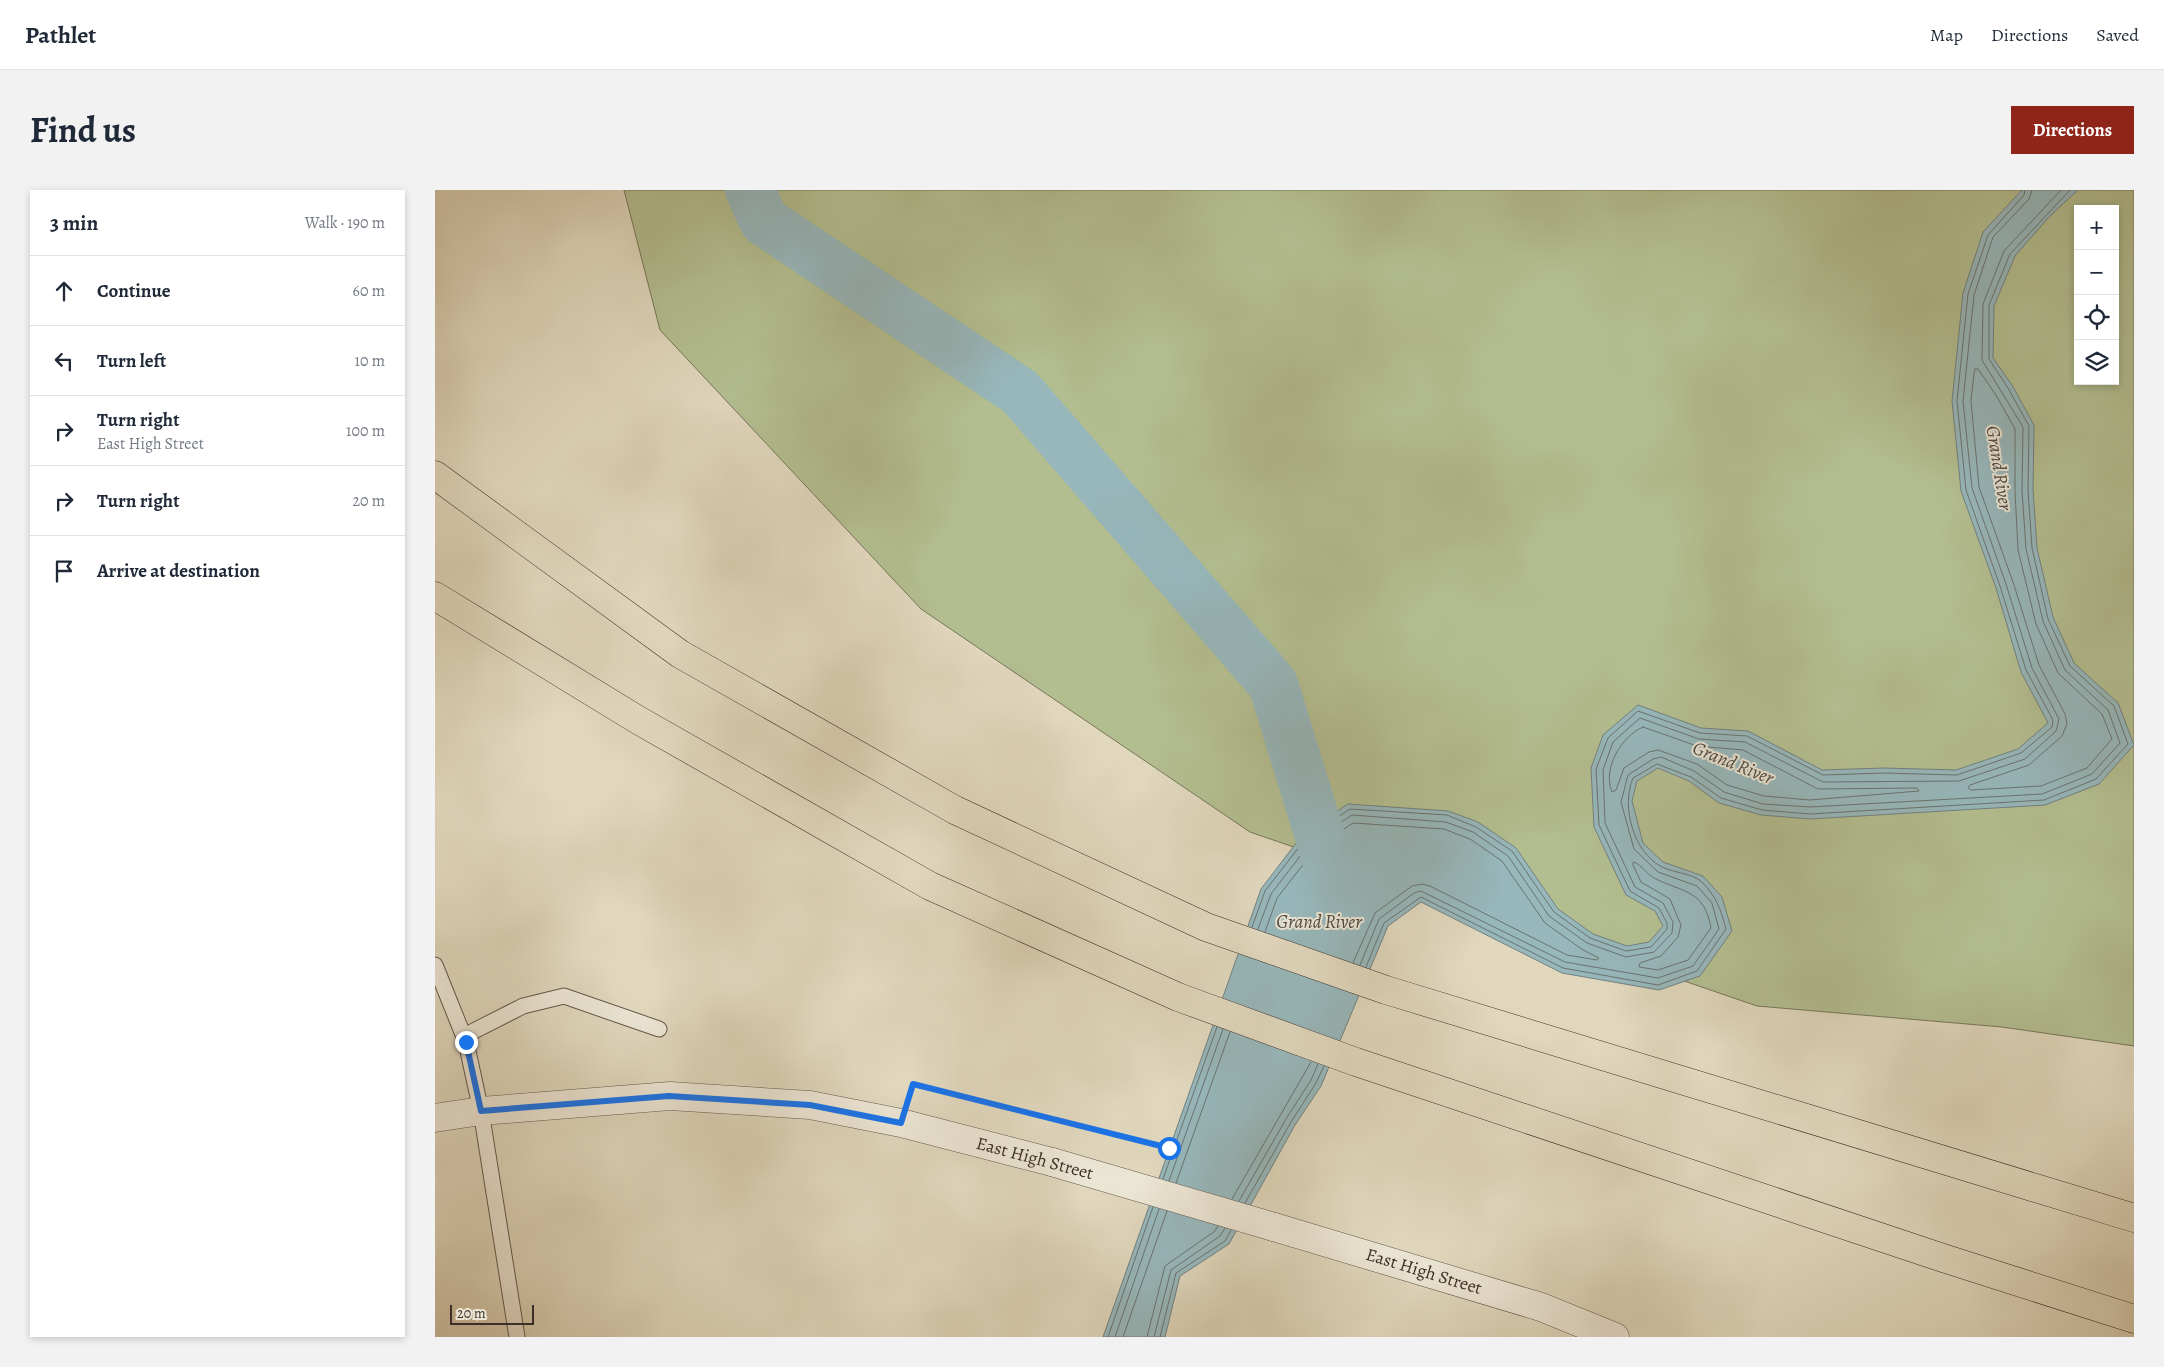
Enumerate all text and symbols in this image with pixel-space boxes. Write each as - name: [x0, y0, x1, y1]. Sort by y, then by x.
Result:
- text: Pathlet: [25, 19, 96, 51]
- text: Map: [1930, 23, 1963, 47]
- text: Directions: [1991, 23, 2068, 47]
- text: Saved: [2096, 23, 2139, 47]
- text: Find us: [30, 106, 136, 154]
- button: Directions: [2011, 106, 2134, 154]
- map controls: [2074, 205, 2119, 385]
- button: +: [2074, 205, 2119, 250]
- text: 3 min: [50, 209, 98, 237]
- text: Walk · 190 m: [305, 212, 385, 234]
- button: −: [2074, 250, 2119, 295]
- icon: ahead: [50, 277, 78, 305]
- text: Continue: [97, 278, 171, 304]
- text: 60 m: [353, 280, 385, 302]
- button: locate: [2074, 295, 2119, 340]
- button: layers: [2074, 340, 2119, 385]
- icon: left: [50, 347, 78, 375]
- text: Turn left: [97, 348, 166, 374]
- text: 10 m: [355, 350, 385, 372]
- text: Turn right: [97, 407, 179, 433]
- icon: right: [50, 417, 78, 445]
- text: 100 m: [346, 420, 385, 442]
- water label: Grand River: [1979, 424, 2019, 514]
- text: East High Street: [97, 433, 204, 455]
- icon: right: [50, 487, 78, 515]
- text: Turn right: [97, 488, 179, 514]
- text: 20 m: [352, 490, 385, 512]
- icon: arrive: [50, 557, 78, 585]
- text: Arrive at destination: [97, 558, 260, 584]
- water label: Grand River: [1689, 735, 1779, 792]
- water label: Grand River: [1276, 909, 1363, 935]
- route end: [455, 1031, 478, 1054]
- street label: East High Street: [974, 1131, 1096, 1185]
- route start: [1158, 1137, 1181, 1160]
- street label: East High Street: [1363, 1242, 1485, 1300]
- scale bar: [450, 1302, 534, 1325]
- text: 20 m: [457, 1304, 486, 1323]

